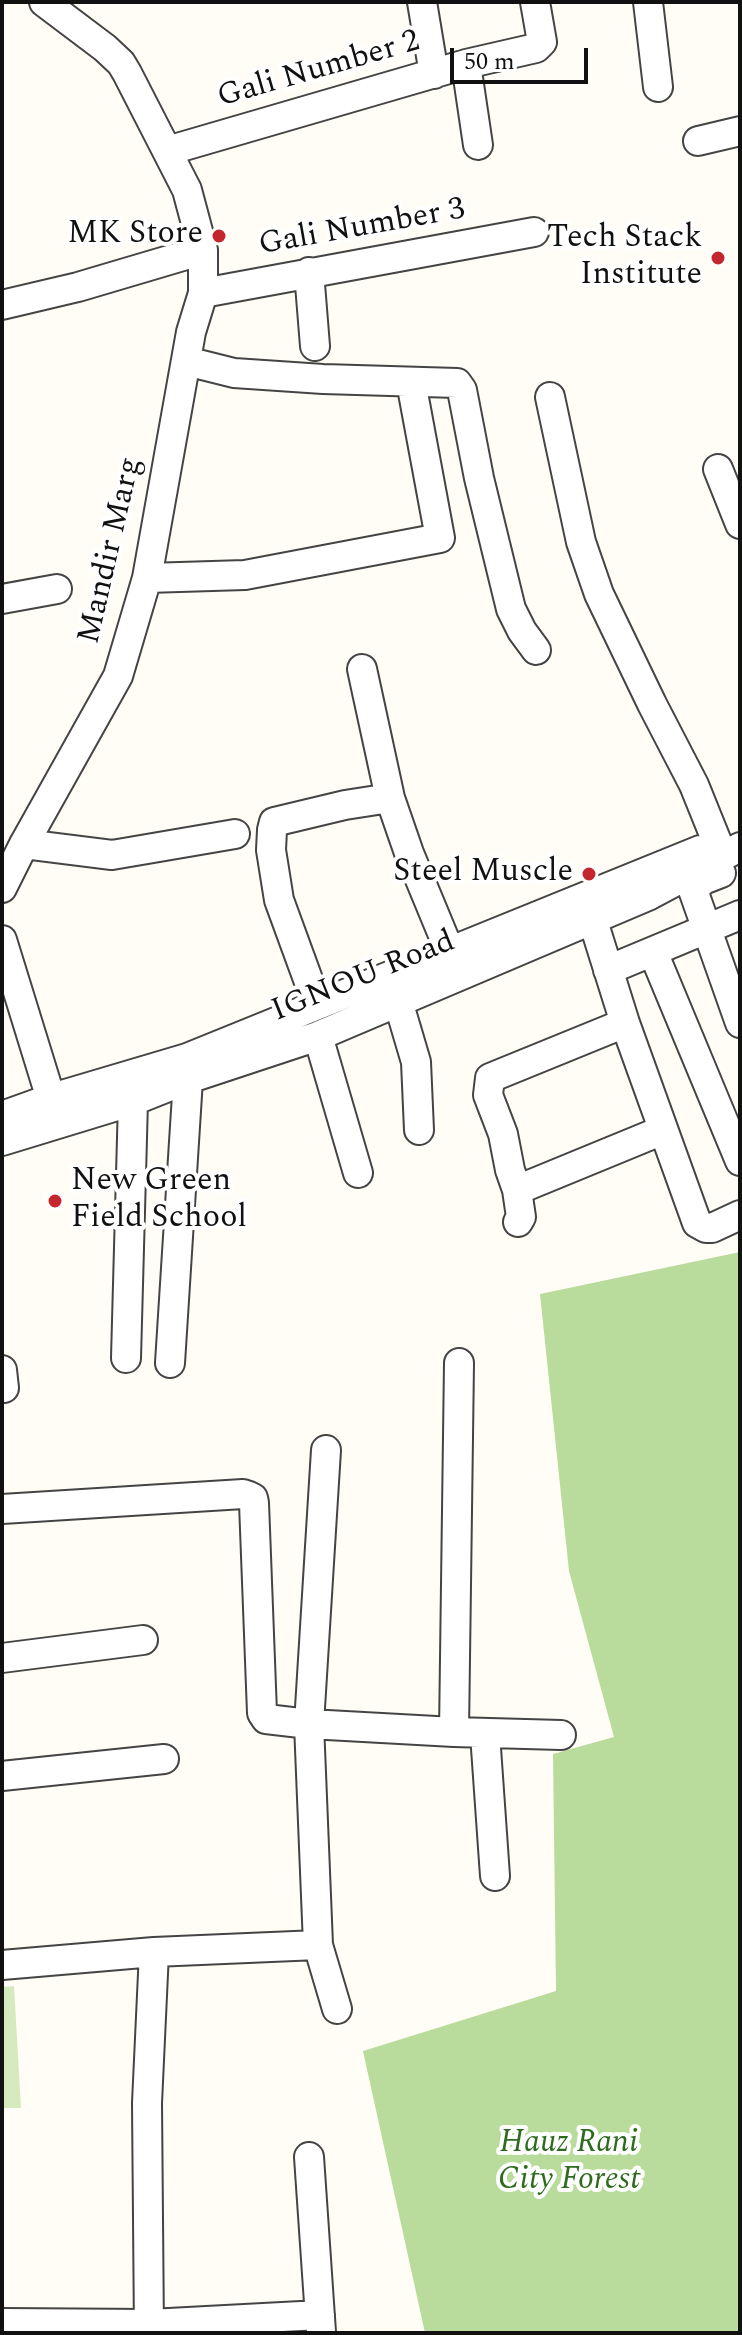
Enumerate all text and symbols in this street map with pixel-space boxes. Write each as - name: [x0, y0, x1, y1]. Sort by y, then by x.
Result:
- street label: Gali Number 2: [214, 24, 424, 118]
- scale bar: [454, 32, 592, 82]
- text: 50 m: [464, 44, 515, 80]
- street label: Gali Number 3: [256, 192, 468, 266]
- place label: MK Store: [67, 217, 203, 255]
- place label: Tech Stack Institute: [547, 221, 702, 296]
- marker: MK Store: [210, 227, 228, 245]
- marker: Tech Stack Institute: [709, 249, 727, 267]
- street label: Mandir Marg: [72, 454, 152, 648]
- place label: Steel Muscle: [393, 855, 573, 893]
- marker: Steel Muscle: [580, 865, 598, 883]
- street label: IGNOU Road: [267, 924, 461, 1032]
- place label: New Green Field School: [71, 1164, 247, 1239]
- marker: New Green Field School: [46, 1192, 64, 1210]
- park label: Hauz Rani City Forest: [498, 2126, 640, 2201]

